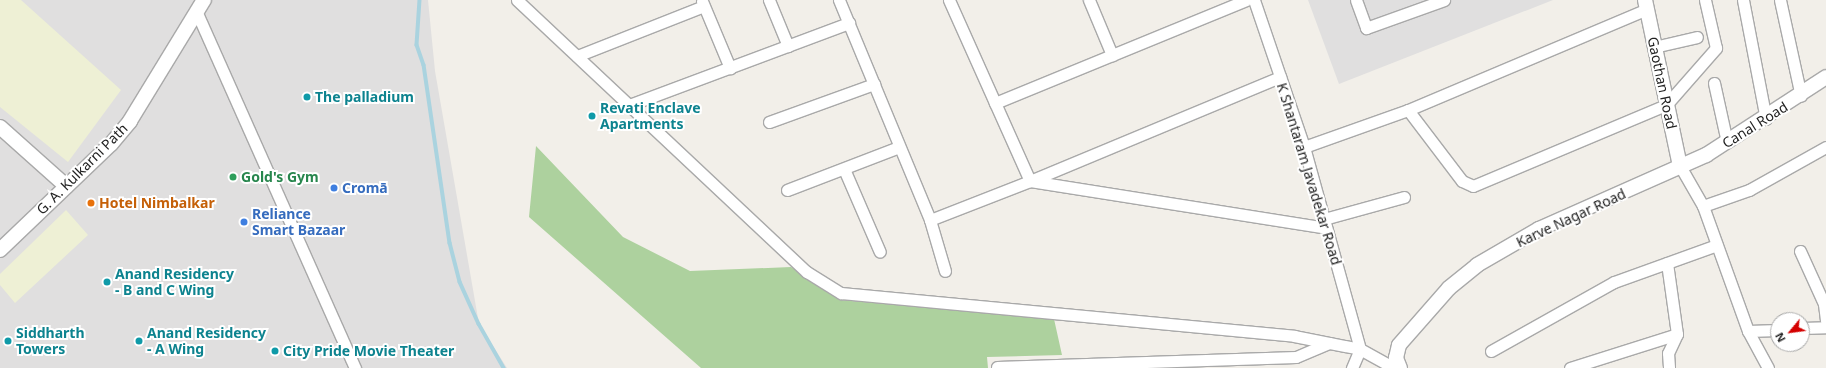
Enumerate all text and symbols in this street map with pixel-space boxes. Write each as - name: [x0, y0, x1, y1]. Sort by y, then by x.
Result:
- street label: Gaothan Road: [1644, 35, 1680, 131]
- street label: K Shantaram Javadekar Road: [1273, 81, 1345, 267]
- place label: The palladium: [315, 89, 414, 105]
- marker: The palladium: [302, 92, 312, 102]
- street label: Canal Road: [1719, 98, 1791, 152]
- place label: Revati Enclave Apartments: [600, 100, 701, 132]
- marker: Revati Enclave Apartments: [587, 111, 597, 121]
- street label: G. A. Kulkarni Path: [33, 120, 131, 218]
- place label: Gold's Gym: [241, 169, 319, 185]
- marker: Gold's Gym: [228, 172, 238, 182]
- place label: Cromā: [342, 180, 388, 196]
- marker: Cromā: [329, 183, 339, 193]
- street label: Karve Nagar Road: [1514, 185, 1628, 251]
- place label: Hotel Nimbalkar: [99, 195, 215, 211]
- marker: Hotel Nimbalkar: [86, 198, 96, 208]
- place label: Reliance Smart Bazaar: [252, 206, 345, 238]
- marker: Reliance Smart Bazaar: [239, 217, 249, 227]
- place label: Anand Residency - B and C Wing: [115, 266, 234, 298]
- marker: Anand Residency - B and C Wing: [102, 277, 112, 287]
- north arrow: [1770, 312, 1810, 352]
- place label: Siddharth Towers: [16, 325, 85, 358]
- place label: Anand Residency - A Wing: [147, 325, 266, 358]
- text: N: [1771, 330, 1789, 345]
- marker: Siddharth Towers: [3, 336, 13, 346]
- marker: Anand Residency - A Wing: [134, 336, 144, 346]
- place label: City Pride Movie Theater: [283, 343, 454, 359]
- marker: City Pride Movie Theater: [270, 346, 280, 356]

